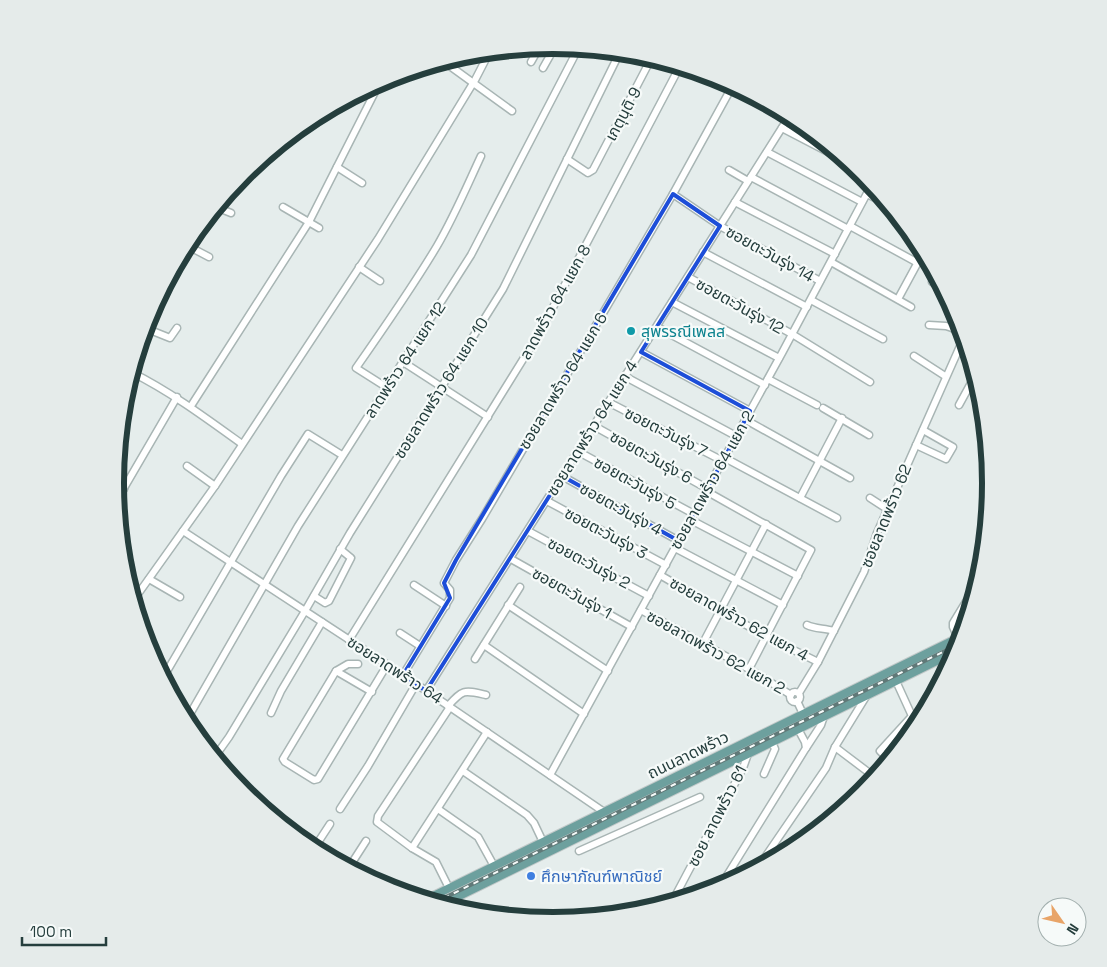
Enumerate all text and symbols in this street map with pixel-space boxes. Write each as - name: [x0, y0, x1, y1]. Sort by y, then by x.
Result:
- street label: เกตุนุติ 9: [600, 83, 646, 145]
- street label: ซอยตะวันรุ่ง 14: [722, 221, 818, 287]
- street label: ลาดพร้าว 64 แยก 8: [515, 241, 595, 363]
- street label: ซอยตะวันรุ่ง 12: [692, 273, 788, 339]
- street label: ลาดพร้าว 64 แยก 12: [359, 298, 451, 422]
- street label: ซอยลาดพร้าว 64 แยก 6: [514, 309, 612, 453]
- street label: ซอยลาดพร้าว 64 แยก 10: [389, 313, 493, 463]
- place label: สุพรรณีเพลส: [641, 321, 725, 342]
- marker: สุพรรณีเพลส: [625, 325, 637, 337]
- street label: ซอยลาดพร้าว 64 แยก 4: [542, 356, 642, 500]
- street label: ซอยตะวันรุ่ง 7: [621, 402, 711, 462]
- street label: ซอยลาดพร้าว 64 แยก 2: [665, 407, 759, 553]
- street label: ซอยตะวันรุ่ง 6: [606, 426, 696, 488]
- street label: ซอยตะวันรุ่ง 5: [590, 452, 680, 514]
- street label: ซอยลาดพร้าว 62: [856, 461, 916, 571]
- street label: ซอยตะวันรุ่ง 4: [576, 478, 666, 540]
- street label: ซอยตะวันรุ่ง 3: [561, 502, 651, 564]
- street label: ซอยตะวันรุ่ง 2: [544, 532, 634, 594]
- street label: ซอยตะวันรุ่ง 1: [528, 562, 616, 624]
- street label: ซอยลาดพร้าว 62 แยก 4: [666, 572, 812, 666]
- street label: ซอยลาดพร้าว 62 แยก 2: [643, 605, 789, 699]
- street label: ซอยลาดพร้าว 64: [343, 631, 447, 709]
- street label: ถนนลาดพร้าว: [644, 726, 732, 784]
- street label: ซอย ลาดพร้าว 61: [682, 762, 752, 870]
- place label: ศึกษาภัณฑ์พาณิชย์: [541, 866, 662, 887]
- marker: ศึกษาภัณฑ์พาณิชย์: [525, 870, 537, 882]
- north arrow: [1037, 897, 1087, 947]
- scale bar: [22, 914, 106, 946]
- text: N: [1063, 920, 1083, 938]
- text: 100 m: [30, 922, 72, 941]

